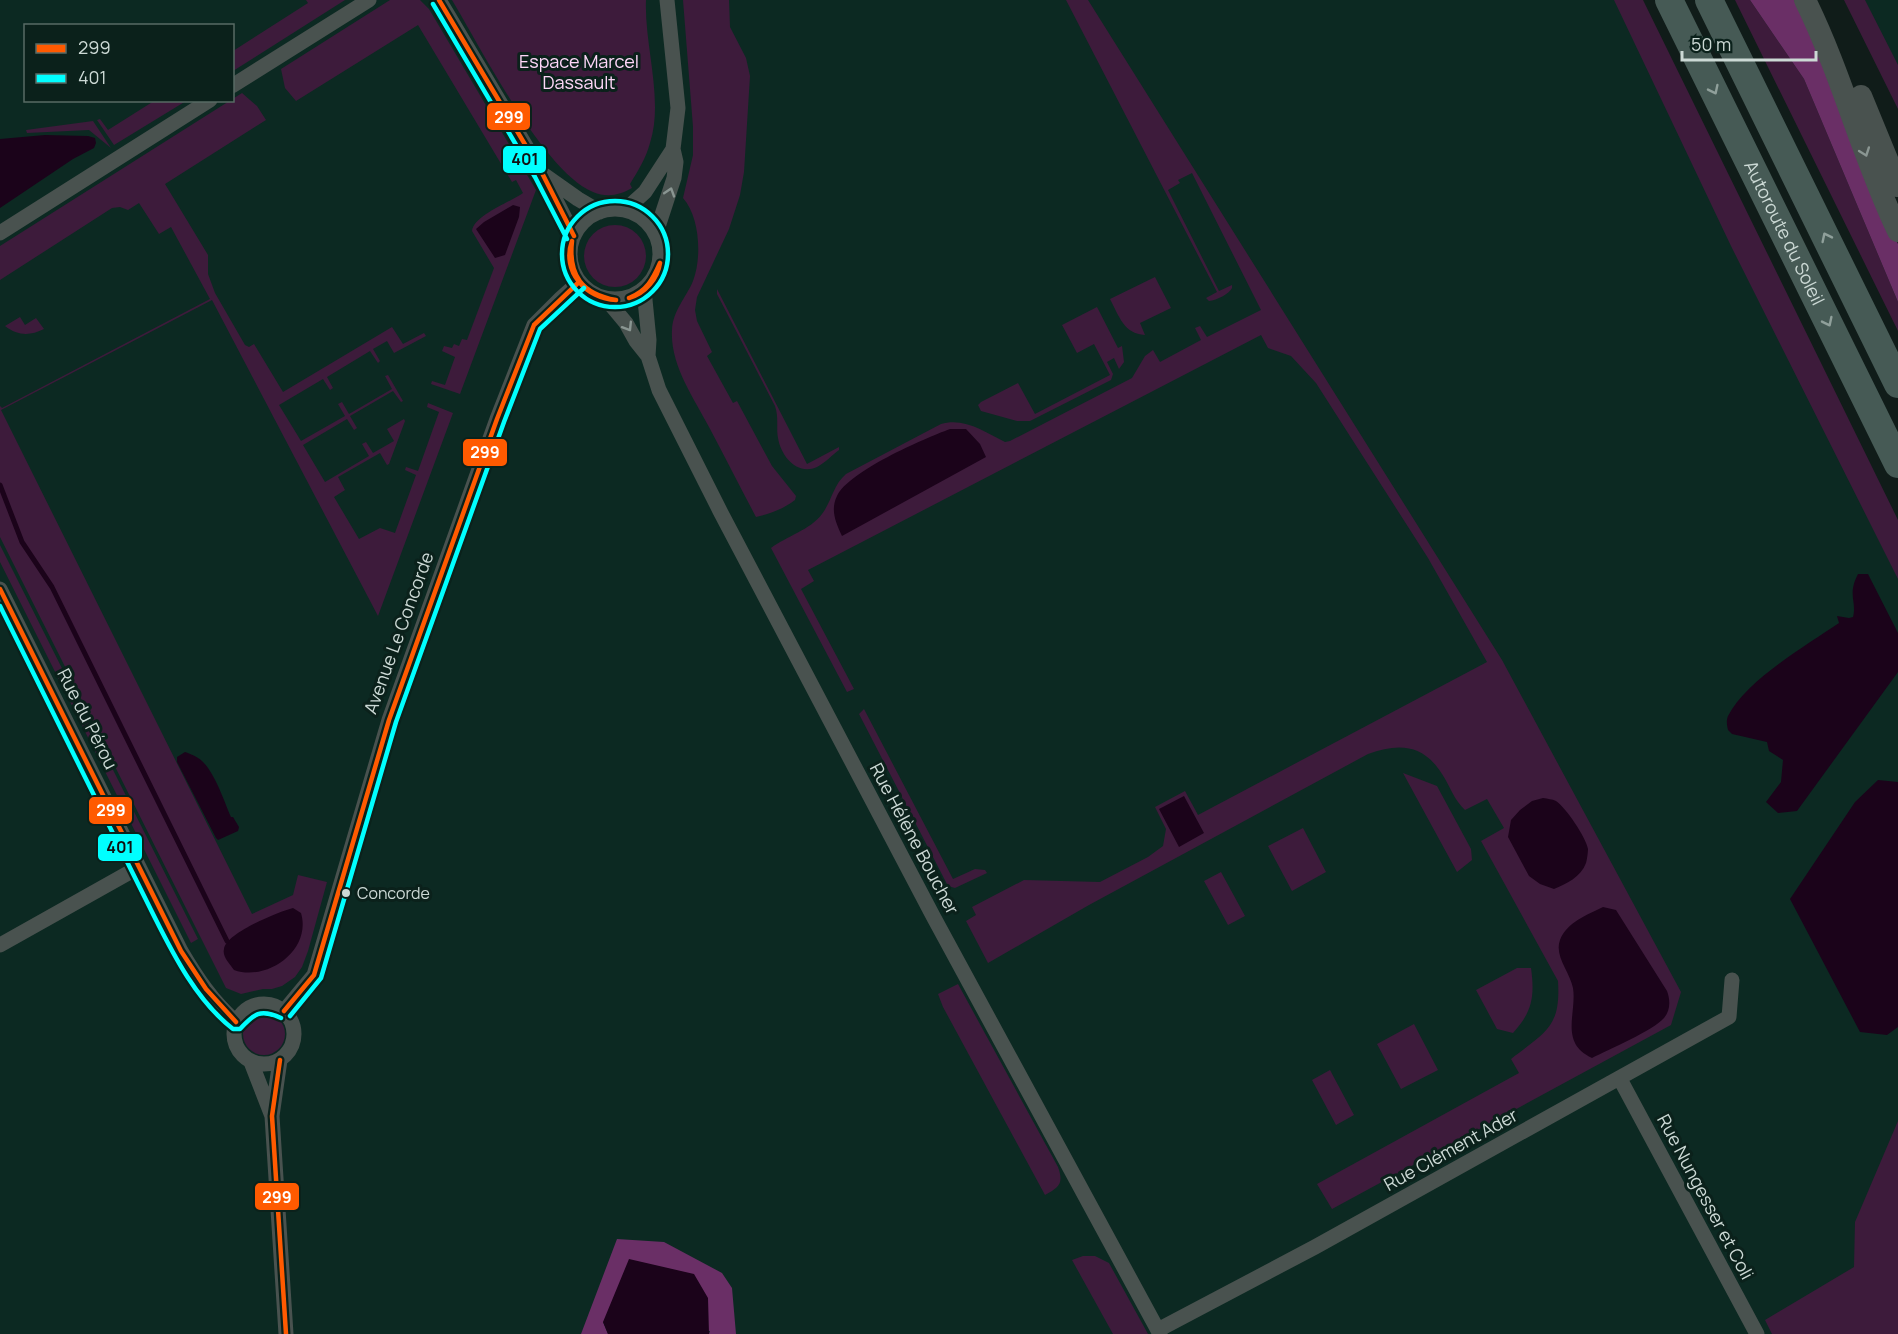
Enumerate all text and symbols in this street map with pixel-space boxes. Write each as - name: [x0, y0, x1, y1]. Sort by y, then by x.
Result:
- legend: [24, 24, 234, 102]
- scale bar: [1682, 24, 1816, 62]
- text: 50 m: [1691, 32, 1731, 56]
- text: 299: [78, 35, 111, 59]
- park label: Espace Marcel Dassault: [519, 49, 639, 94]
- text: 401: [78, 65, 107, 89]
- one-way arrow: [1706, 84, 1718, 95]
- line badge: 299: [486, 102, 531, 131]
- text: 299: [494, 106, 524, 128]
- line badge: 401: [502, 145, 547, 174]
- one-way arrow: [1858, 146, 1871, 157]
- text: 401: [511, 148, 539, 170]
- street label: Autoroute du Soleil: [1739, 156, 1831, 309]
- one-way arrow: [663, 187, 675, 198]
- one-way arrow: [1822, 233, 1833, 244]
- one-way arrow: [1820, 315, 1832, 326]
- one-way arrow: [620, 321, 632, 331]
- line badge: 299: [462, 438, 508, 467]
- text: 299: [470, 441, 500, 463]
- street label: Avenue Le Concorde: [358, 548, 438, 717]
- street label: Rue du Pérou: [52, 664, 124, 773]
- street label: Rue Hélène Boucher: [865, 759, 965, 919]
- line badge: 299: [88, 796, 133, 825]
- text: 299: [96, 799, 126, 821]
- line badge: 401: [97, 833, 143, 862]
- text: 401: [106, 836, 134, 858]
- place label: Concorde: [357, 882, 430, 904]
- marker: Concorde: [340, 887, 352, 899]
- street label: Rue Clément Ader: [1379, 1102, 1522, 1196]
- street label: Rue Nungesser et Coli: [1652, 1110, 1760, 1283]
- line badge: 299: [254, 1182, 300, 1211]
- text: 299: [262, 1186, 292, 1208]

